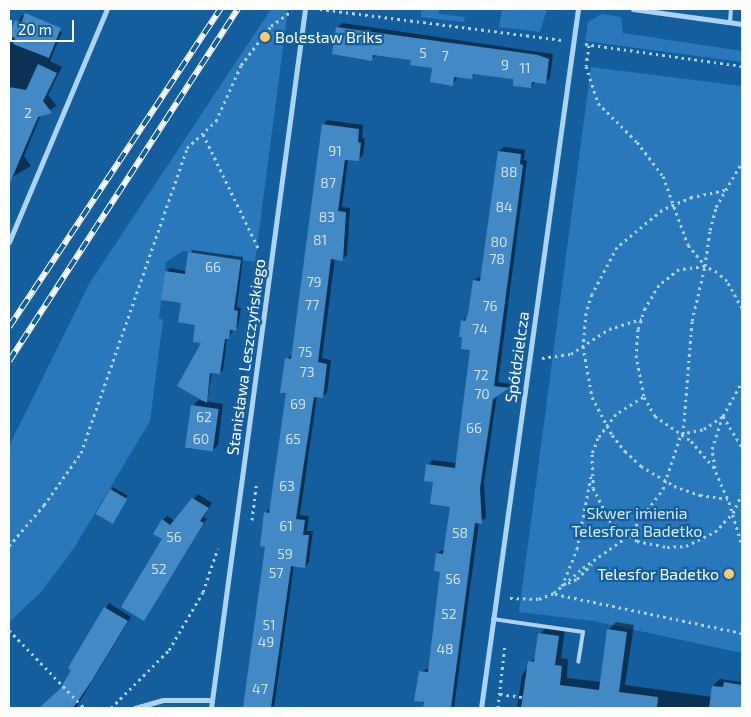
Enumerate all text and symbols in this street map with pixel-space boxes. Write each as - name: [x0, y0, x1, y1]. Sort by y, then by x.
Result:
- scale bar: [12, 10, 76, 42]
- text: 20 m: [18, 20, 52, 38]
- place label: Bolesław Briks: [275, 27, 383, 47]
- marker: Bolesław Briks: [259, 31, 271, 43]
- house number: 5: [419, 45, 427, 61]
- house number: 7: [441, 48, 449, 64]
- house number: 9: [501, 57, 509, 73]
- house number: 11: [519, 60, 531, 76]
- house number: 2: [24, 105, 32, 121]
- house number: 91: [328, 143, 342, 159]
- house number: 88: [501, 164, 517, 180]
- house number: 87: [320, 175, 336, 191]
- house number: 84: [495, 199, 513, 215]
- house number: 83: [319, 209, 335, 225]
- house number: 81: [313, 232, 327, 248]
- house number: 80: [491, 234, 507, 250]
- house number: 78: [489, 251, 505, 267]
- street label: Stanisława Leszczyńskiego: [223, 258, 269, 456]
- house number: 66: [205, 259, 221, 275]
- house number: 79: [306, 274, 322, 290]
- house number: 77: [305, 297, 319, 313]
- house number: 76: [482, 298, 498, 314]
- street label: Spółdzielcza: [501, 310, 533, 404]
- house number: 74: [472, 321, 488, 337]
- house number: 75: [298, 344, 312, 360]
- house number: 73: [300, 364, 314, 380]
- house number: 72: [473, 367, 489, 383]
- house number: 70: [474, 386, 490, 402]
- house number: 69: [290, 396, 306, 412]
- house number: 62: [196, 409, 212, 425]
- house number: 66: [466, 420, 482, 436]
- house number: 60: [193, 431, 209, 447]
- house number: 65: [285, 431, 301, 447]
- house number: 63: [279, 478, 295, 494]
- park label: Skwer imienia Telesfora Badetko: [572, 503, 702, 541]
- house number: 61: [279, 518, 293, 534]
- house number: 58: [452, 525, 468, 541]
- house number: 56: [166, 529, 182, 545]
- house number: 59: [277, 546, 293, 562]
- house number: 52: [151, 561, 167, 577]
- place label: Telesfor Badetko: [597, 564, 719, 584]
- house number: 57: [269, 565, 283, 581]
- marker: Telesfor Badetko: [723, 568, 735, 580]
- house number: 56: [445, 571, 461, 587]
- house number: 52: [441, 606, 457, 622]
- house number: 51: [262, 617, 276, 633]
- house number: 49: [258, 634, 274, 650]
- house number: 48: [436, 641, 454, 657]
- house number: 47: [252, 681, 268, 697]

